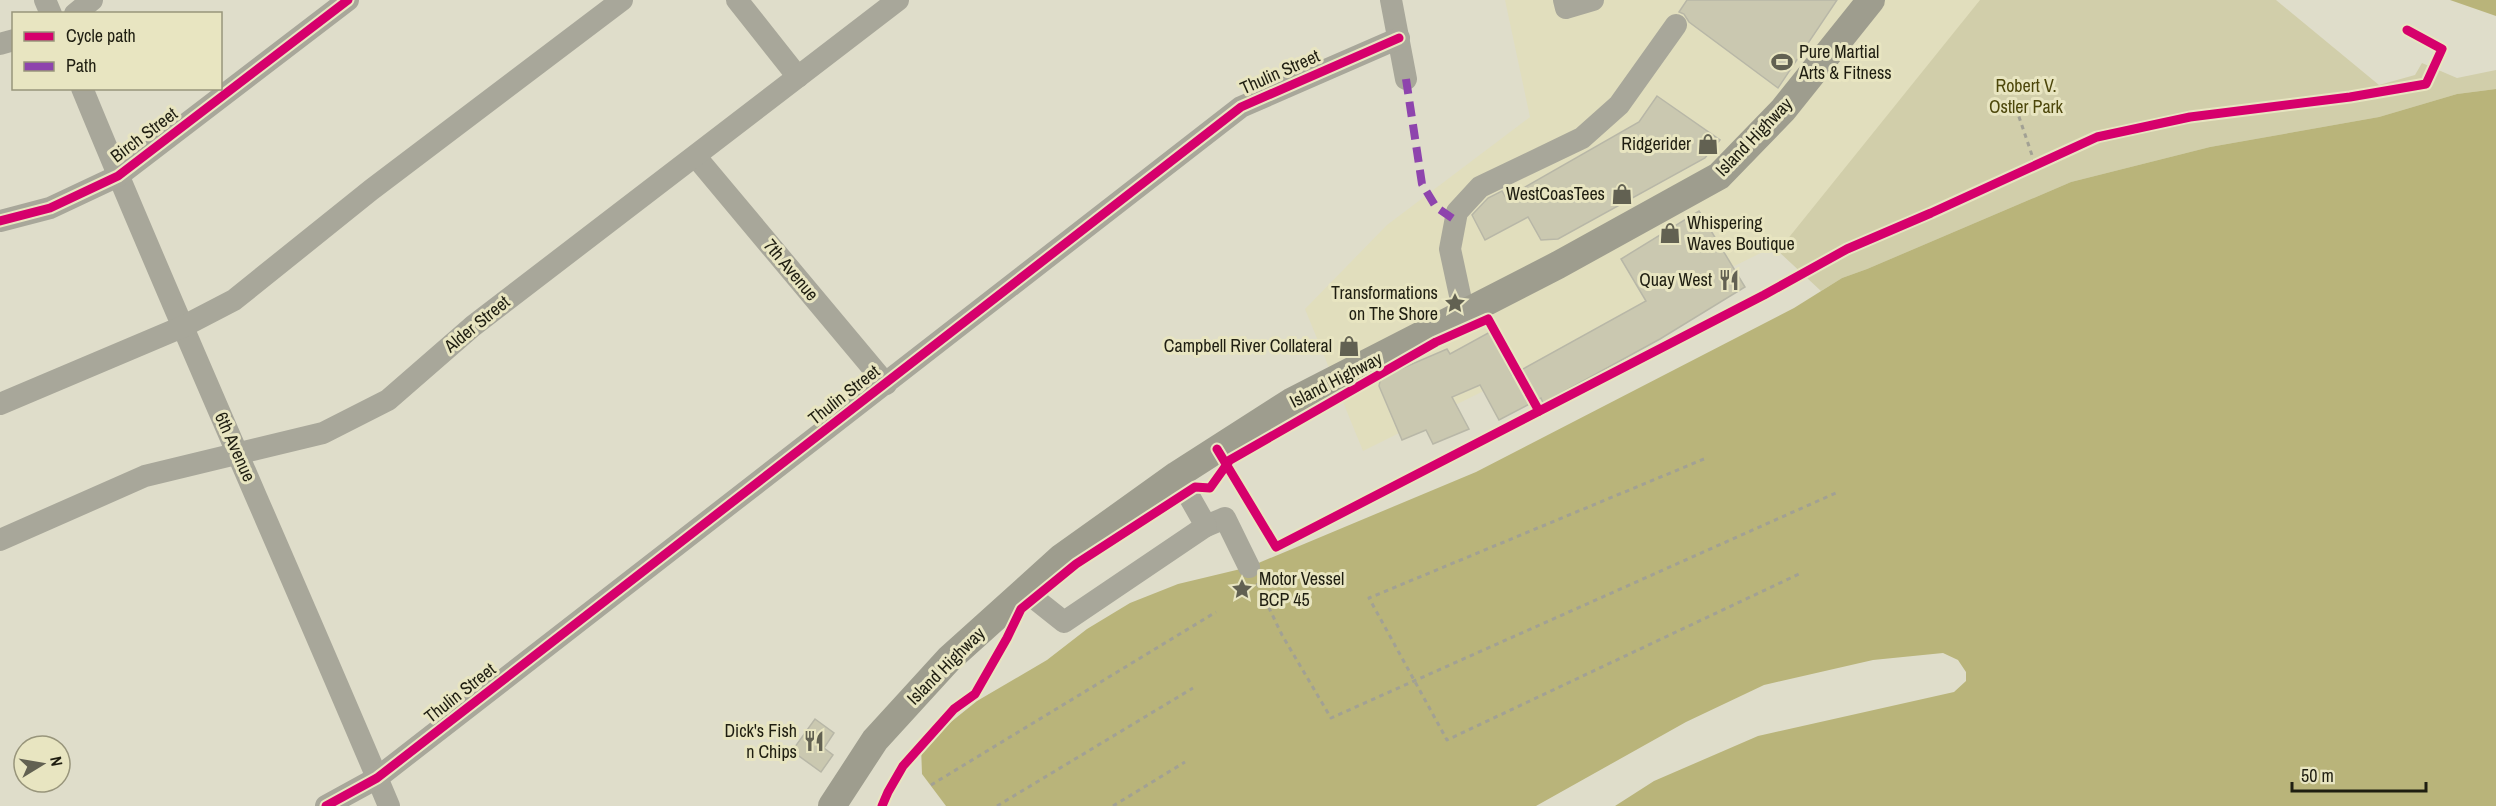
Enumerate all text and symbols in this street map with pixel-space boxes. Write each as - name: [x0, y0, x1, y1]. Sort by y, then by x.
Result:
- legend: [12, 12, 222, 90]
- text: Cycle path: [66, 23, 136, 48]
- place label: Pure Martial Arts & Fitness: [1798, 39, 1892, 85]
- street label: Thulin Street: [1236, 43, 1323, 100]
- sports icon: Pure Martial Arts & Fitness: [1770, 50, 1794, 74]
- text: Path: [66, 53, 96, 78]
- park label: Robert V. Ostler Park: [1989, 73, 2064, 119]
- street label: Island Highway: [1710, 91, 1798, 182]
- street label: Birch Street: [105, 101, 182, 168]
- place label: Ridgerider: [1621, 131, 1691, 156]
- shop icon: Ridgerider: [1696, 132, 1720, 156]
- place label: WestCoasTees: [1506, 181, 1605, 206]
- shop icon: WestCoasTees: [1610, 182, 1634, 206]
- place label: Whispering Waves Boutique: [1687, 210, 1795, 256]
- shop icon: Whispering Waves Boutique: [1658, 221, 1682, 245]
- street label: 7th Avenue: [758, 233, 825, 306]
- place label: Quay West: [1639, 267, 1712, 292]
- restaurant icon: Quay West: [1717, 268, 1741, 292]
- place label: Transformations on The Shore: [1331, 280, 1438, 326]
- street label: Alder Street: [438, 289, 515, 358]
- place icon: Transformations on The Shore: [1443, 291, 1467, 315]
- place label: Campbell River Collateral: [1164, 333, 1332, 358]
- shop icon: Campbell River Collateral: [1337, 334, 1361, 358]
- street label: Island Highway: [1285, 345, 1387, 414]
- street label: Thulin Street: [803, 359, 885, 430]
- street label: 6th Avenue: [209, 408, 262, 486]
- place label: Motor Vessel BCP 45: [1259, 566, 1344, 612]
- place icon: Motor Vessel BCP 45: [1230, 577, 1254, 601]
- street label: Island Highway: [901, 621, 991, 710]
- street label: Thulin Street: [419, 657, 501, 728]
- place label: Dick's Fish n Chips: [724, 718, 797, 764]
- restaurant icon: Dick's Fish n Chips: [802, 729, 826, 753]
- north arrow: [12, 734, 72, 794]
- text: N: [45, 754, 68, 768]
- scale bar: [2292, 755, 2426, 793]
- text: 50 m: [2301, 763, 2334, 788]

